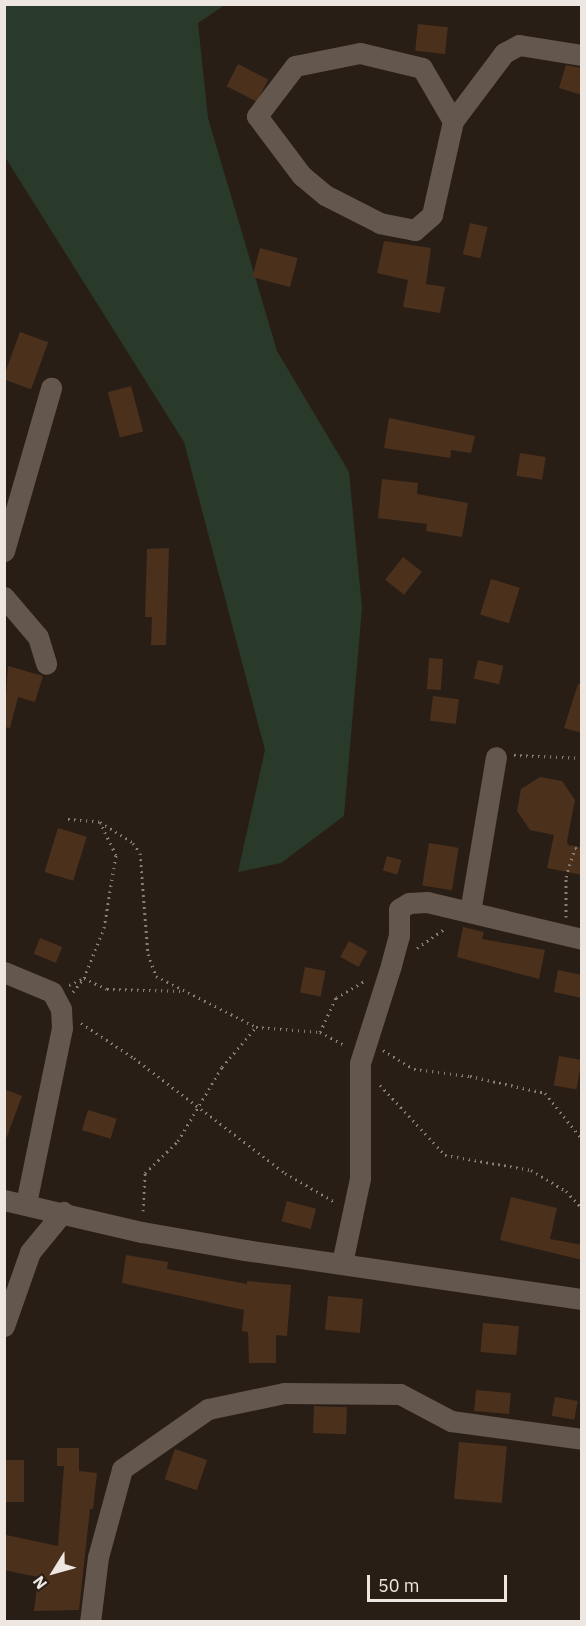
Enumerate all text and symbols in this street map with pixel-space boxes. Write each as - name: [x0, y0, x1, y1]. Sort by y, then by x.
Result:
- north arrow: [24, 1542, 84, 1602]
- scale bar: [370, 1563, 510, 1601]
- text: N: [28, 1572, 51, 1593]
- text: 50 m: [378, 1574, 420, 1597]

